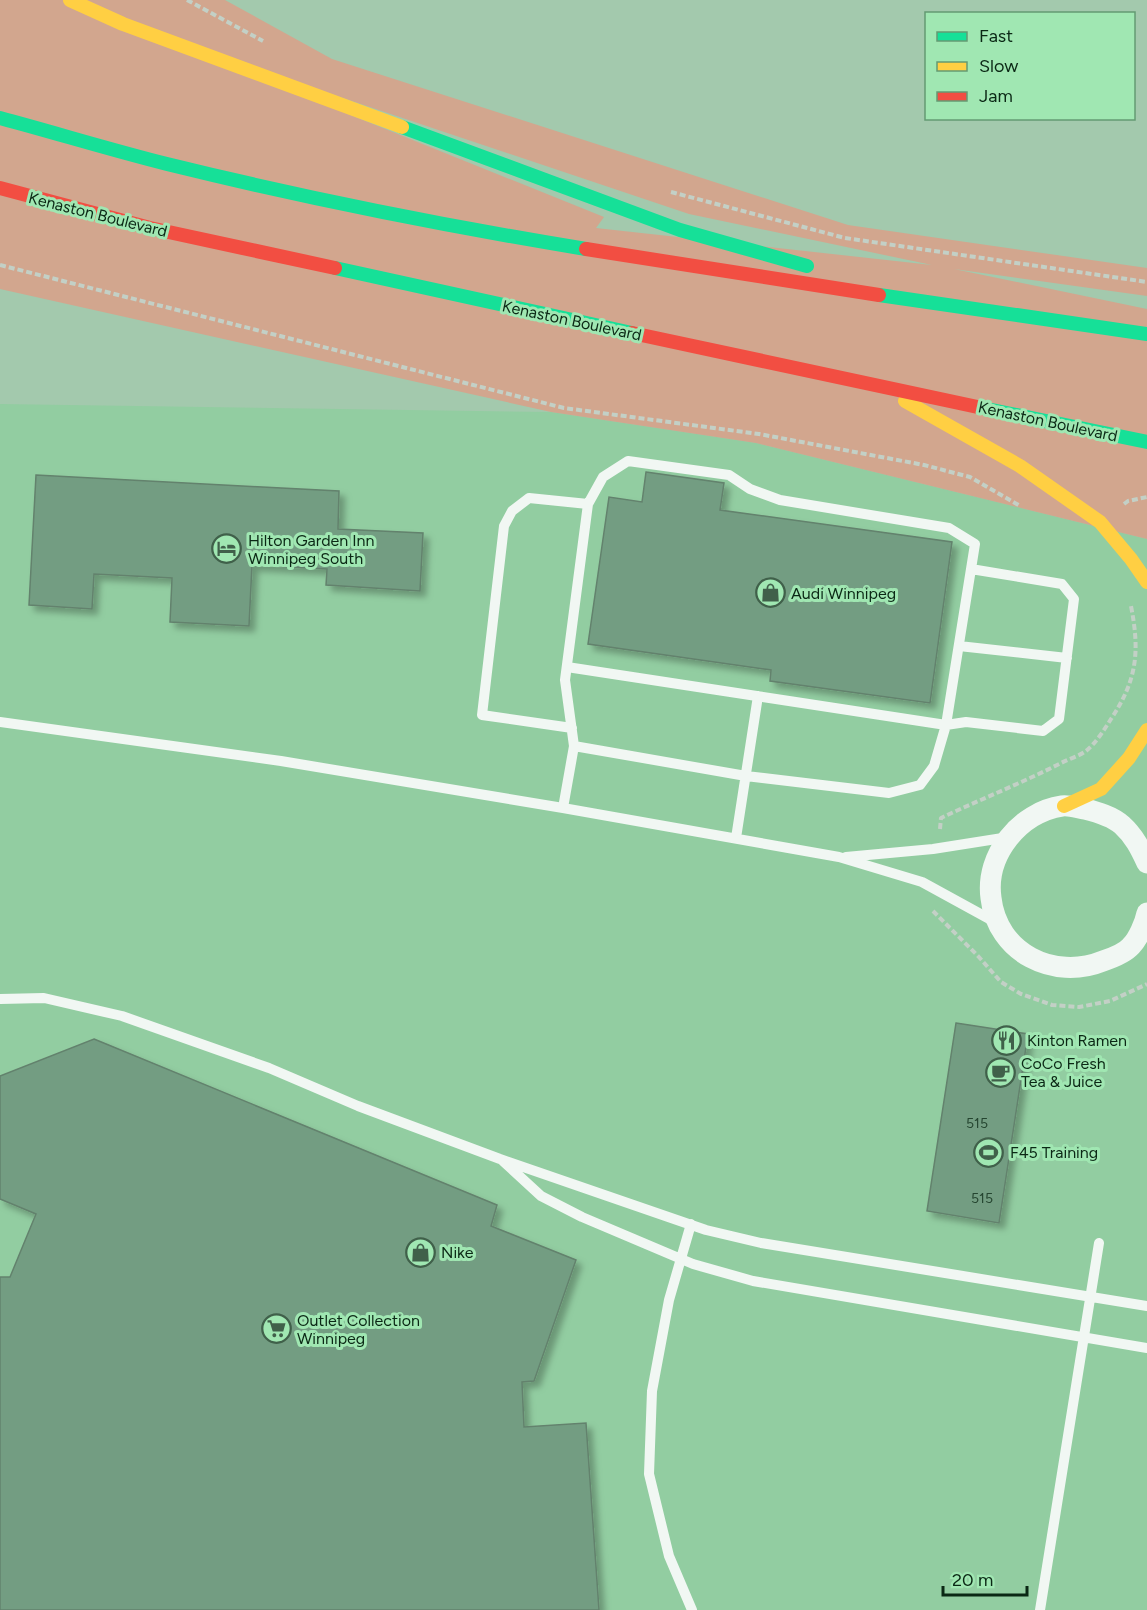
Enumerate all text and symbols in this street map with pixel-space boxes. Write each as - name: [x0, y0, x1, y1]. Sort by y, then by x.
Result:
- legend: [925, 12, 1135, 120]
- text: Fast: [979, 25, 1013, 47]
- text: Slow: [979, 55, 1018, 77]
- text: Jam: [979, 85, 1013, 107]
- street label: Kenaston Boulevard: [27, 188, 169, 241]
- street label: Kenaston Boulevard: [500, 296, 643, 345]
- street label: Kenaston Boulevard: [976, 397, 1119, 446]
- place label: Hilton Garden Inn Winnipeg South: [248, 531, 374, 568]
- hotel icon: Hilton Garden Inn Winnipeg South: [211, 533, 243, 565]
- shop icon: Audi Winnipeg: [754, 577, 786, 609]
- place label: Audi Winnipeg: [791, 584, 896, 603]
- restaurant icon: Kinton Ramen: [990, 1024, 1022, 1056]
- place label: Kinton Ramen: [1027, 1031, 1127, 1050]
- place label: CoCo Fresh Tea & Juice: [1021, 1054, 1106, 1091]
- cafe icon: CoCo Fresh Tea & Juice: [984, 1056, 1016, 1088]
- house number: 515: [966, 1115, 988, 1132]
- sports icon: F45 Training: [973, 1136, 1005, 1168]
- place label: F45 Training: [1010, 1143, 1098, 1162]
- house number: 515: [971, 1190, 993, 1207]
- shop icon: Nike: [404, 1236, 436, 1268]
- place label: Nike: [441, 1243, 474, 1262]
- place label: Outlet Collection Winnipeg: [297, 1311, 420, 1348]
- supermarket icon: Outlet Collection Winnipeg: [260, 1313, 292, 1345]
- scale bar: [943, 1559, 1027, 1597]
- text: 20 m: [952, 1569, 993, 1591]

